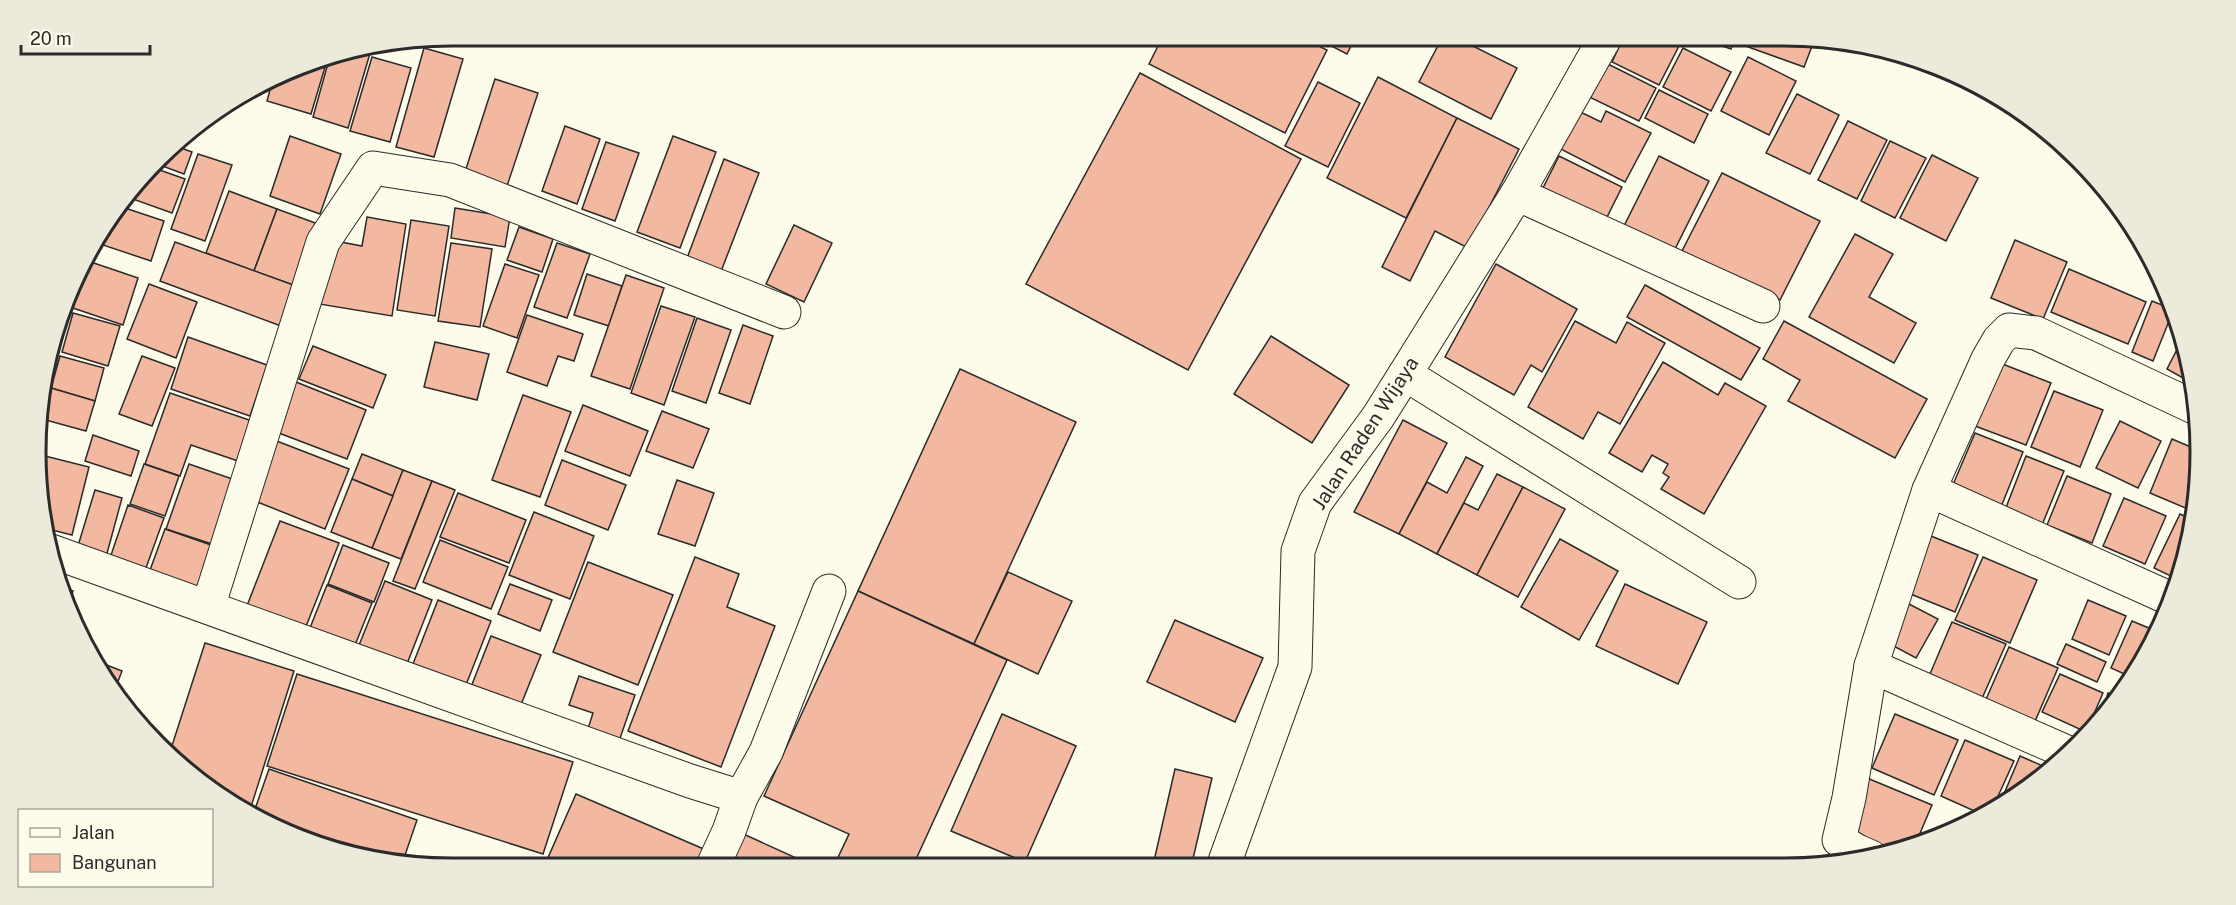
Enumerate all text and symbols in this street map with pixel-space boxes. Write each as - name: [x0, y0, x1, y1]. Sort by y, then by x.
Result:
- scale bar: [21, 18, 150, 56]
- text: 20 m: [30, 28, 72, 49]
- street label: Jalan Raden Wijaya: [1307, 352, 1423, 514]
- legend: [18, 809, 213, 887]
- text: Jalan: [72, 822, 115, 843]
- text: Bangunan: [72, 852, 157, 873]

